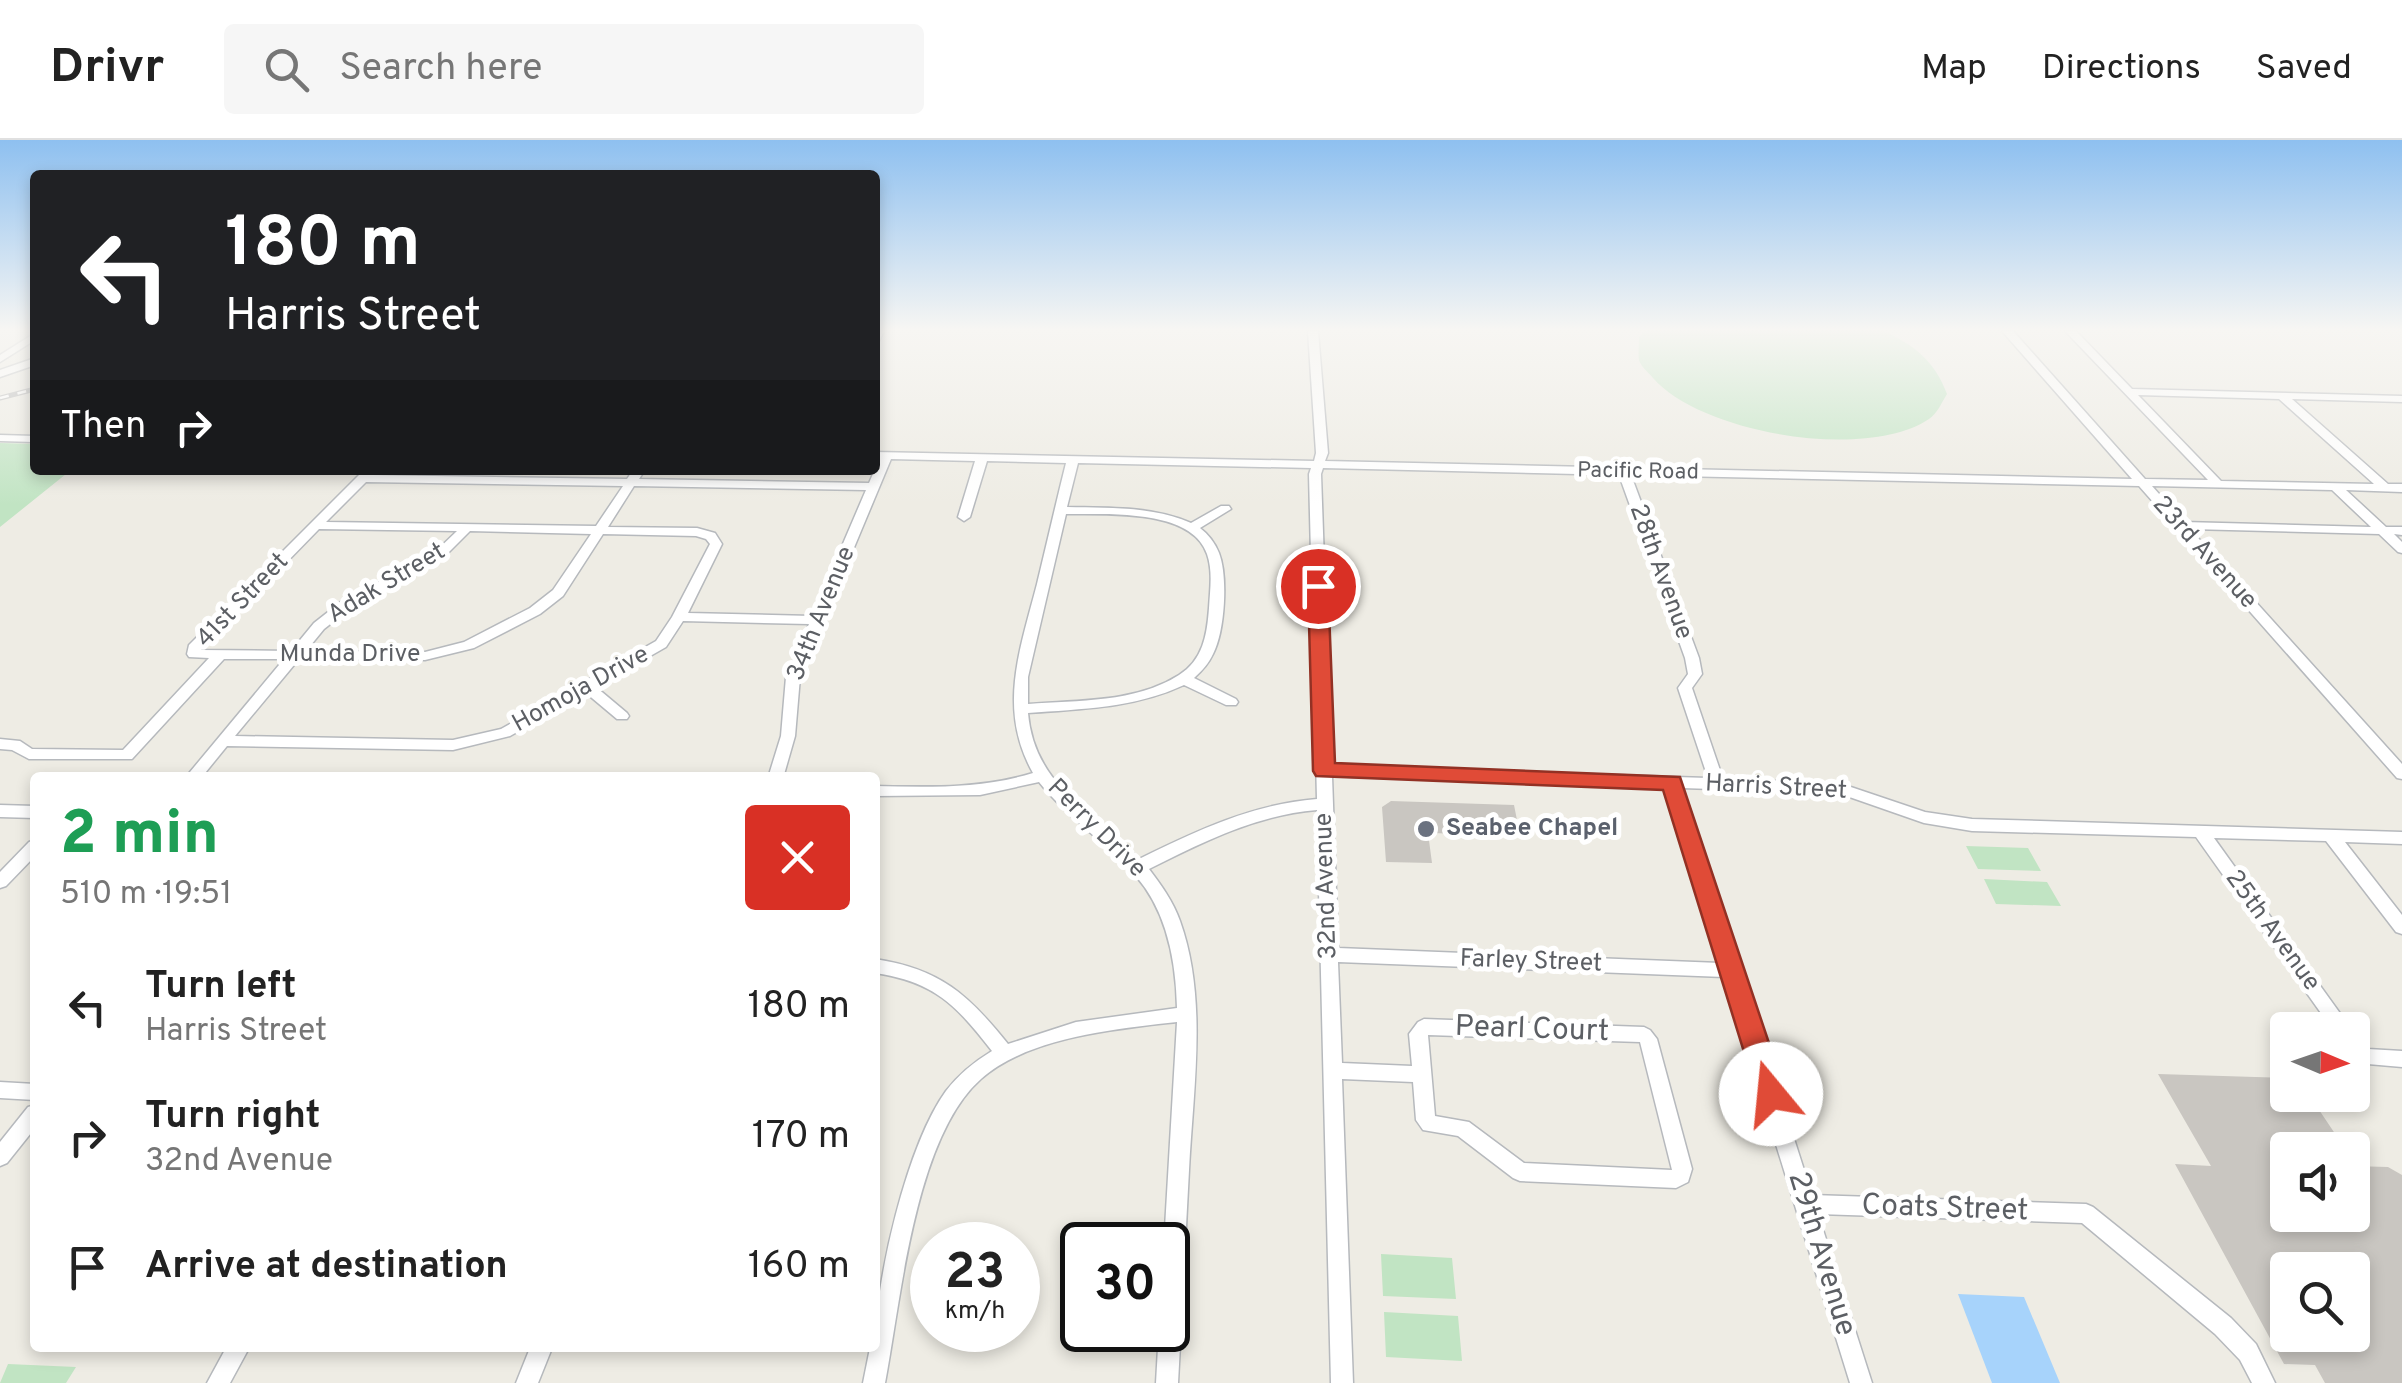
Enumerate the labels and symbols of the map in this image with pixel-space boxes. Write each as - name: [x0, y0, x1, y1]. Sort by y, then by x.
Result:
- street label: Pacific Road: [1577, 457, 1699, 487]
- street label: 23rd Avenue: [2145, 490, 2263, 616]
- street label: 28th Avenue: [1621, 500, 1699, 644]
- street label: Adak Street: [322, 536, 452, 632]
- street label: 34th Avenue: [781, 542, 863, 686]
- pin: [1276, 544, 1361, 629]
- street label: 41st Street: [190, 547, 296, 655]
- street label: Munda Drive: [279, 639, 421, 671]
- street label: Homoja Drive: [507, 639, 655, 741]
- street label: Harris Street: [1704, 768, 1848, 808]
- street label: Perry Drive: [1040, 773, 1152, 885]
- street label: 32nd Avenue: [1308, 812, 1346, 960]
- place label: Seabee Chapel: [1446, 813, 1618, 845]
- marker: Seabee Chapel: [1415, 818, 1437, 840]
- street label: 25th Avenue: [2217, 864, 2327, 998]
- street label: Farley Street: [1459, 944, 1603, 980]
- street label: Pearl Court: [1454, 1009, 1610, 1051]
- north arrow: [2270, 1012, 2370, 1112]
- position arrow: [1719, 1042, 1823, 1146]
- street label: 29th Avenue: [1778, 1167, 1864, 1341]
- street label: Coats Street: [1861, 1188, 2029, 1230]
- speed limit sign: 30: [1060, 1222, 1190, 1352]

